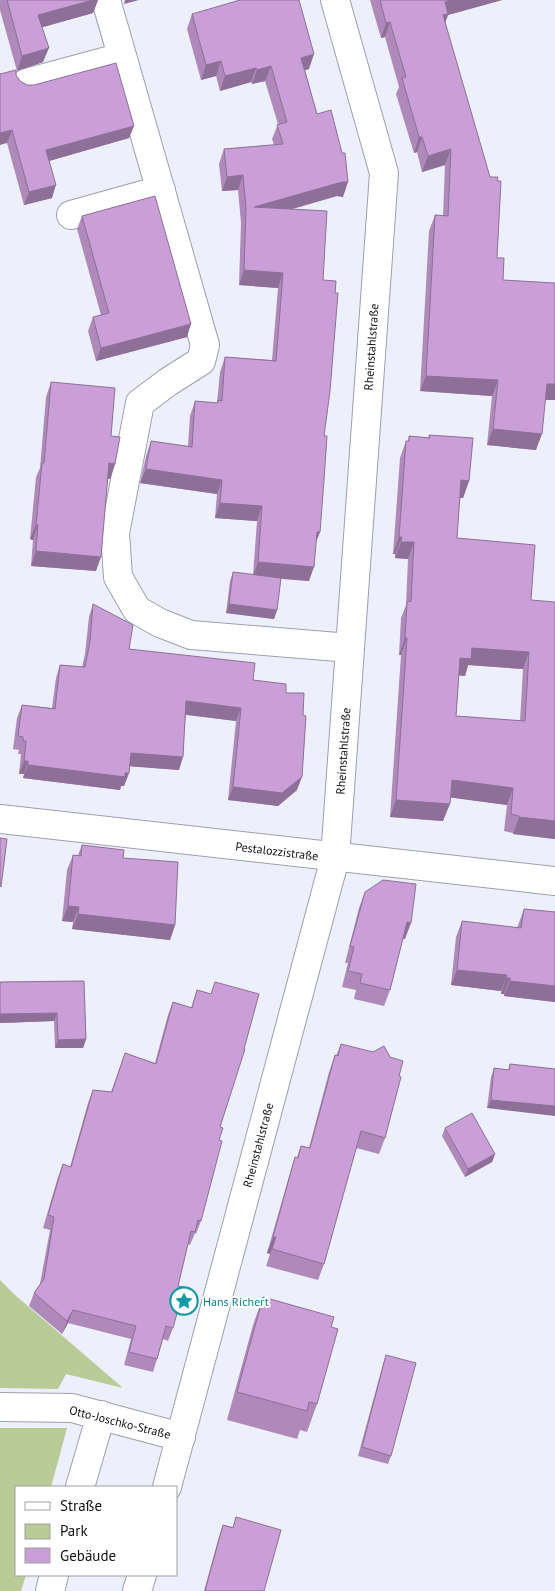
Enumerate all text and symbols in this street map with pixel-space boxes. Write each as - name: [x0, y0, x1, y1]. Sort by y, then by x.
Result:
- street label: Rheinstahlstraße: [360, 303, 382, 391]
- street label: Rheinstahlstraße: [332, 707, 354, 795]
- street label: Pestalozzistraße: [235, 838, 319, 864]
- street label: Rheinstahlstraße: [239, 1101, 277, 1189]
- place icon: Hans Richert: [169, 1286, 199, 1316]
- place label: Hans Richert: [203, 1294, 269, 1309]
- street label: Otto-Joschko-Straße: [68, 1402, 172, 1442]
- legend: [15, 1486, 178, 1576]
- text: Straße: [60, 1496, 102, 1515]
- text: Park: [60, 1521, 88, 1540]
- text: Gebäude: [60, 1546, 116, 1565]

